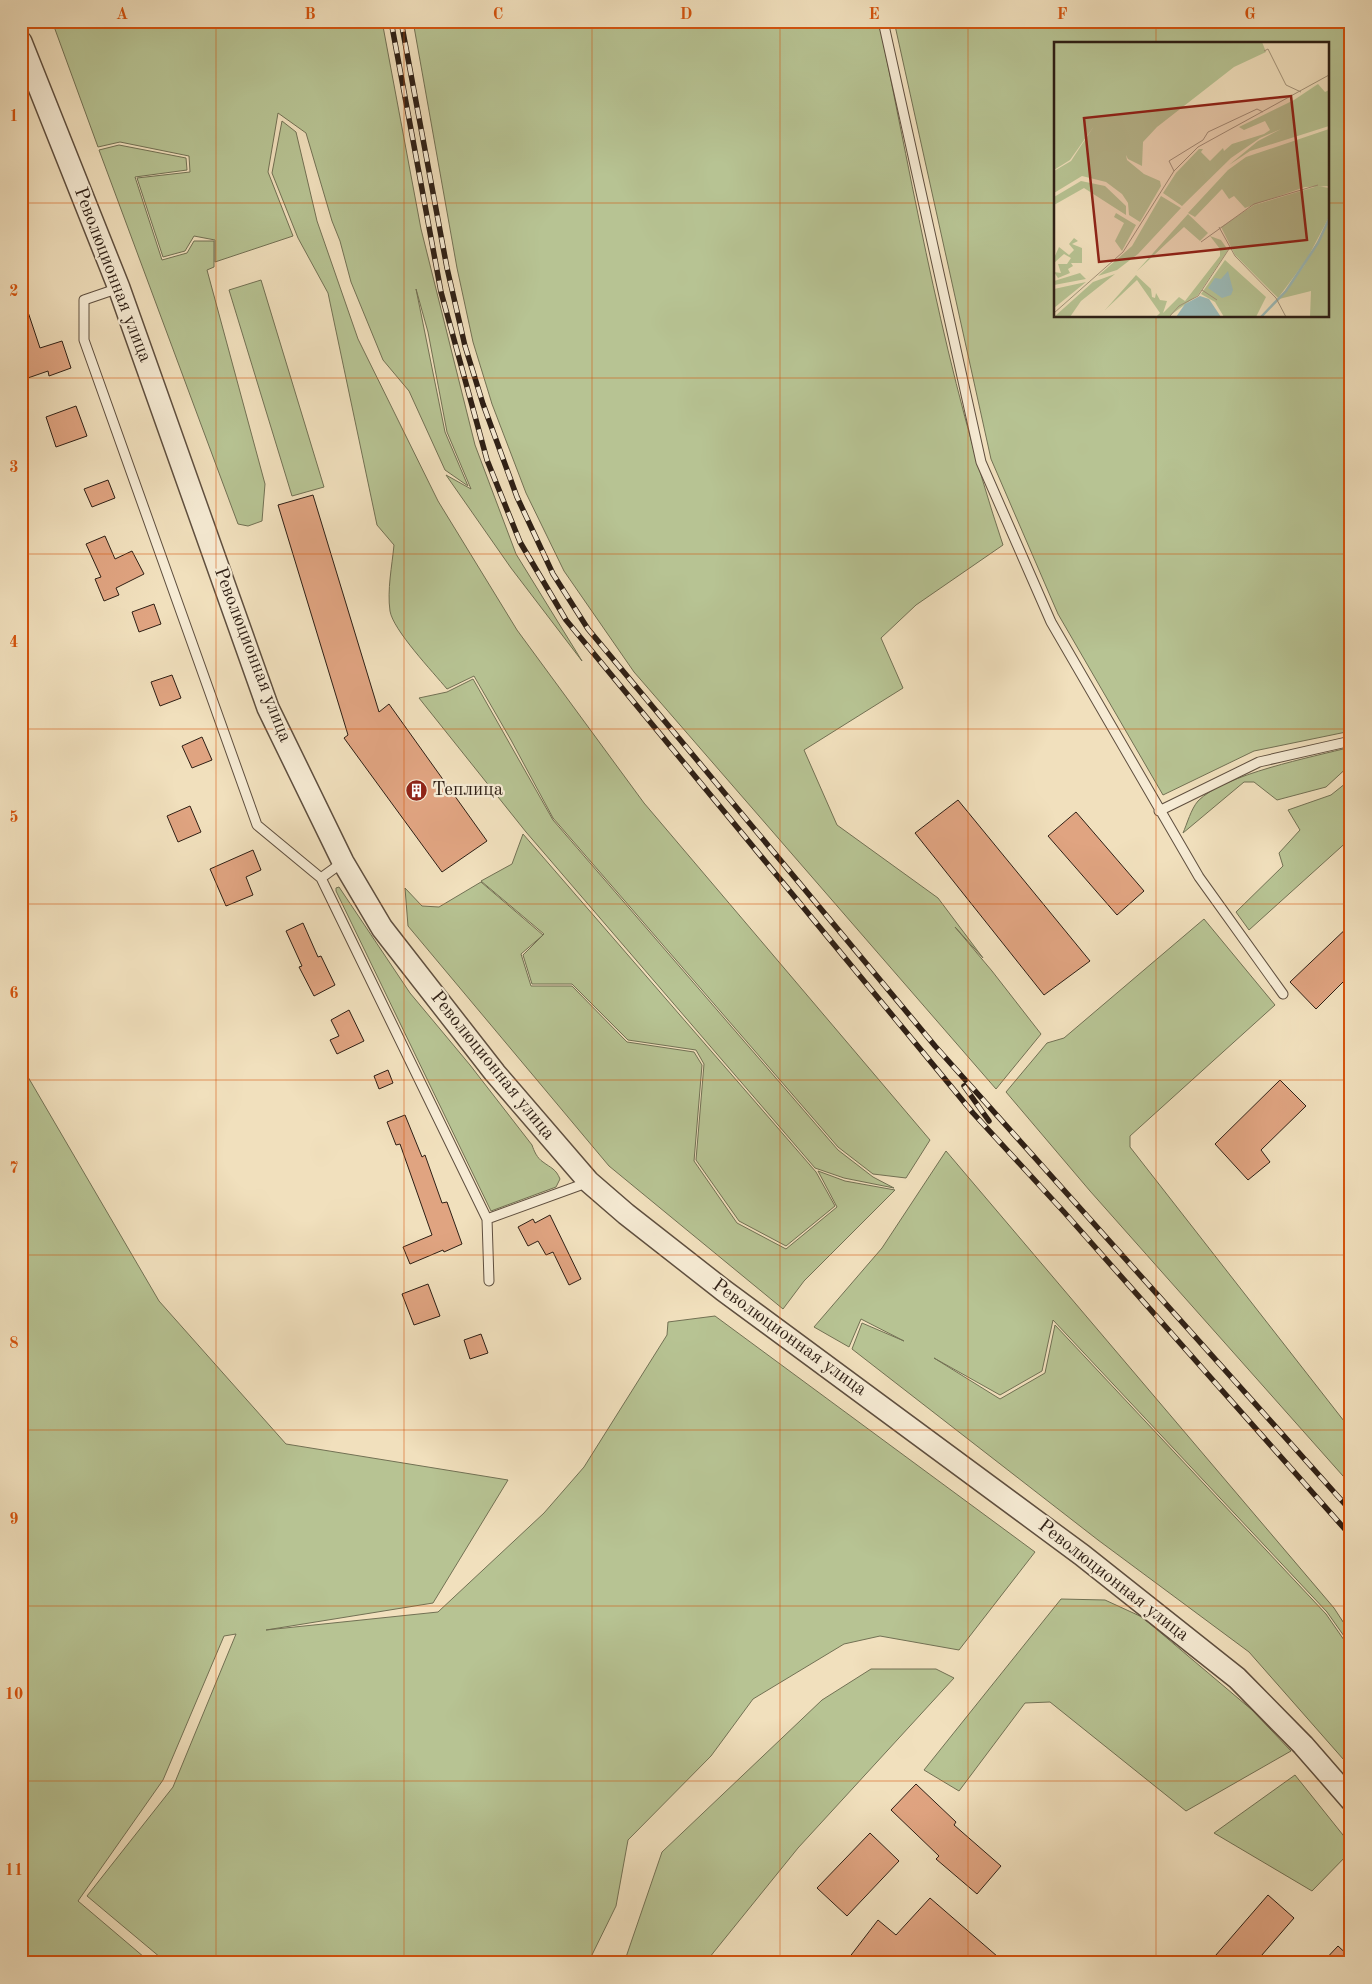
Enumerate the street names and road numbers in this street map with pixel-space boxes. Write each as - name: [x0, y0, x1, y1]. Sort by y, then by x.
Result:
- street label: Революционная улица: [70, 185, 154, 366]
- street label: Революционная улица: [210, 565, 294, 746]
- street label: Революционная улица: [426, 988, 558, 1144]
- street label: Революционная улица: [708, 1276, 870, 1401]
- street label: Революционная улица: [1034, 1516, 1192, 1646]

